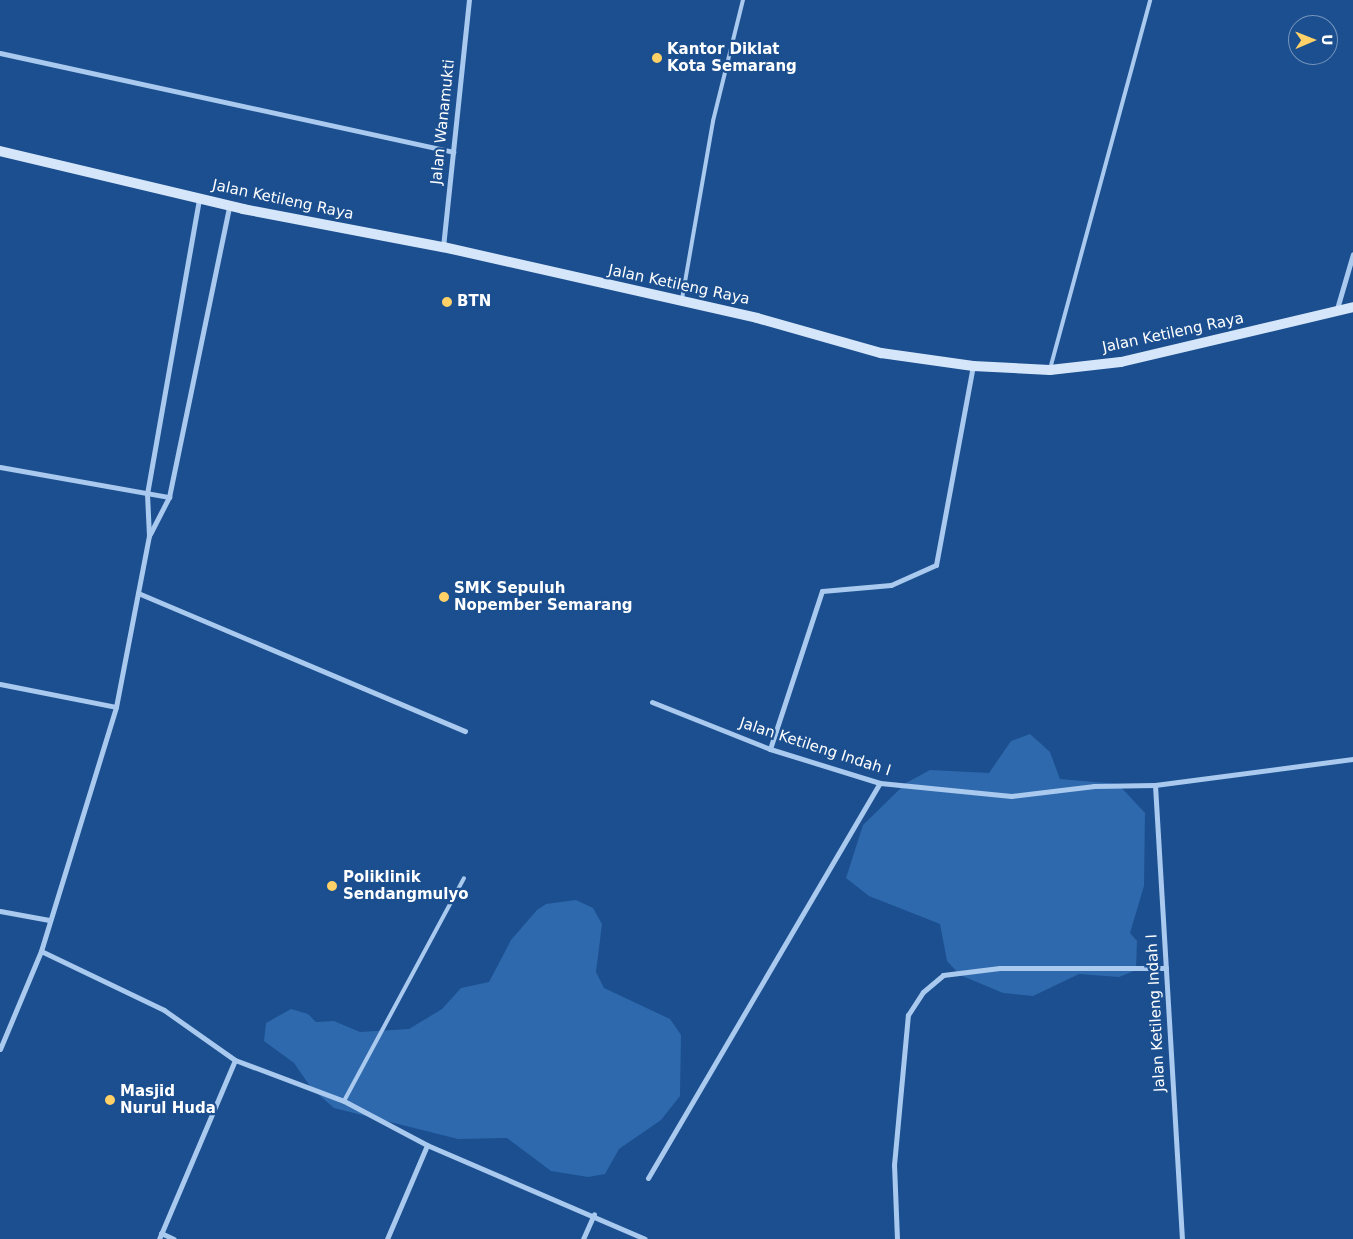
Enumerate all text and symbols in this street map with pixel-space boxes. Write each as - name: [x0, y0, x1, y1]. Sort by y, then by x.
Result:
- north arrow: [1288, 15, 1338, 65]
- text: U: [1319, 34, 1335, 46]
- place label: Kantor Diklat Kota Semarang: [667, 40, 797, 75]
- marker: Kantor Diklat Kota Semarang: [651, 52, 663, 64]
- street label: Jalan Wanamukti: [427, 58, 459, 186]
- street label: Jalan Ketileng Raya: [211, 176, 355, 224]
- street label: Jalan Ketileng Raya: [607, 261, 751, 309]
- place label: BTN: [457, 293, 491, 311]
- marker: BTN: [441, 296, 453, 308]
- street label: Jalan Ketileng Raya: [1101, 309, 1245, 357]
- place label: SMK Sepuluh Nopember Semarang: [454, 579, 633, 614]
- marker: SMK Sepuluh Nopember Semarang: [438, 591, 450, 603]
- street label: Jalan Ketileng Indah I: [737, 714, 893, 780]
- place label: Poliklinik Sendangmulyo: [343, 868, 468, 903]
- marker: Poliklinik Sendangmulyo: [325, 879, 339, 893]
- street label: Jalan Ketileng Indah I: [1143, 934, 1169, 1092]
- place label: Masjid Nurul Huda: [120, 1082, 216, 1117]
- marker: Masjid Nurul Huda: [104, 1094, 116, 1106]

